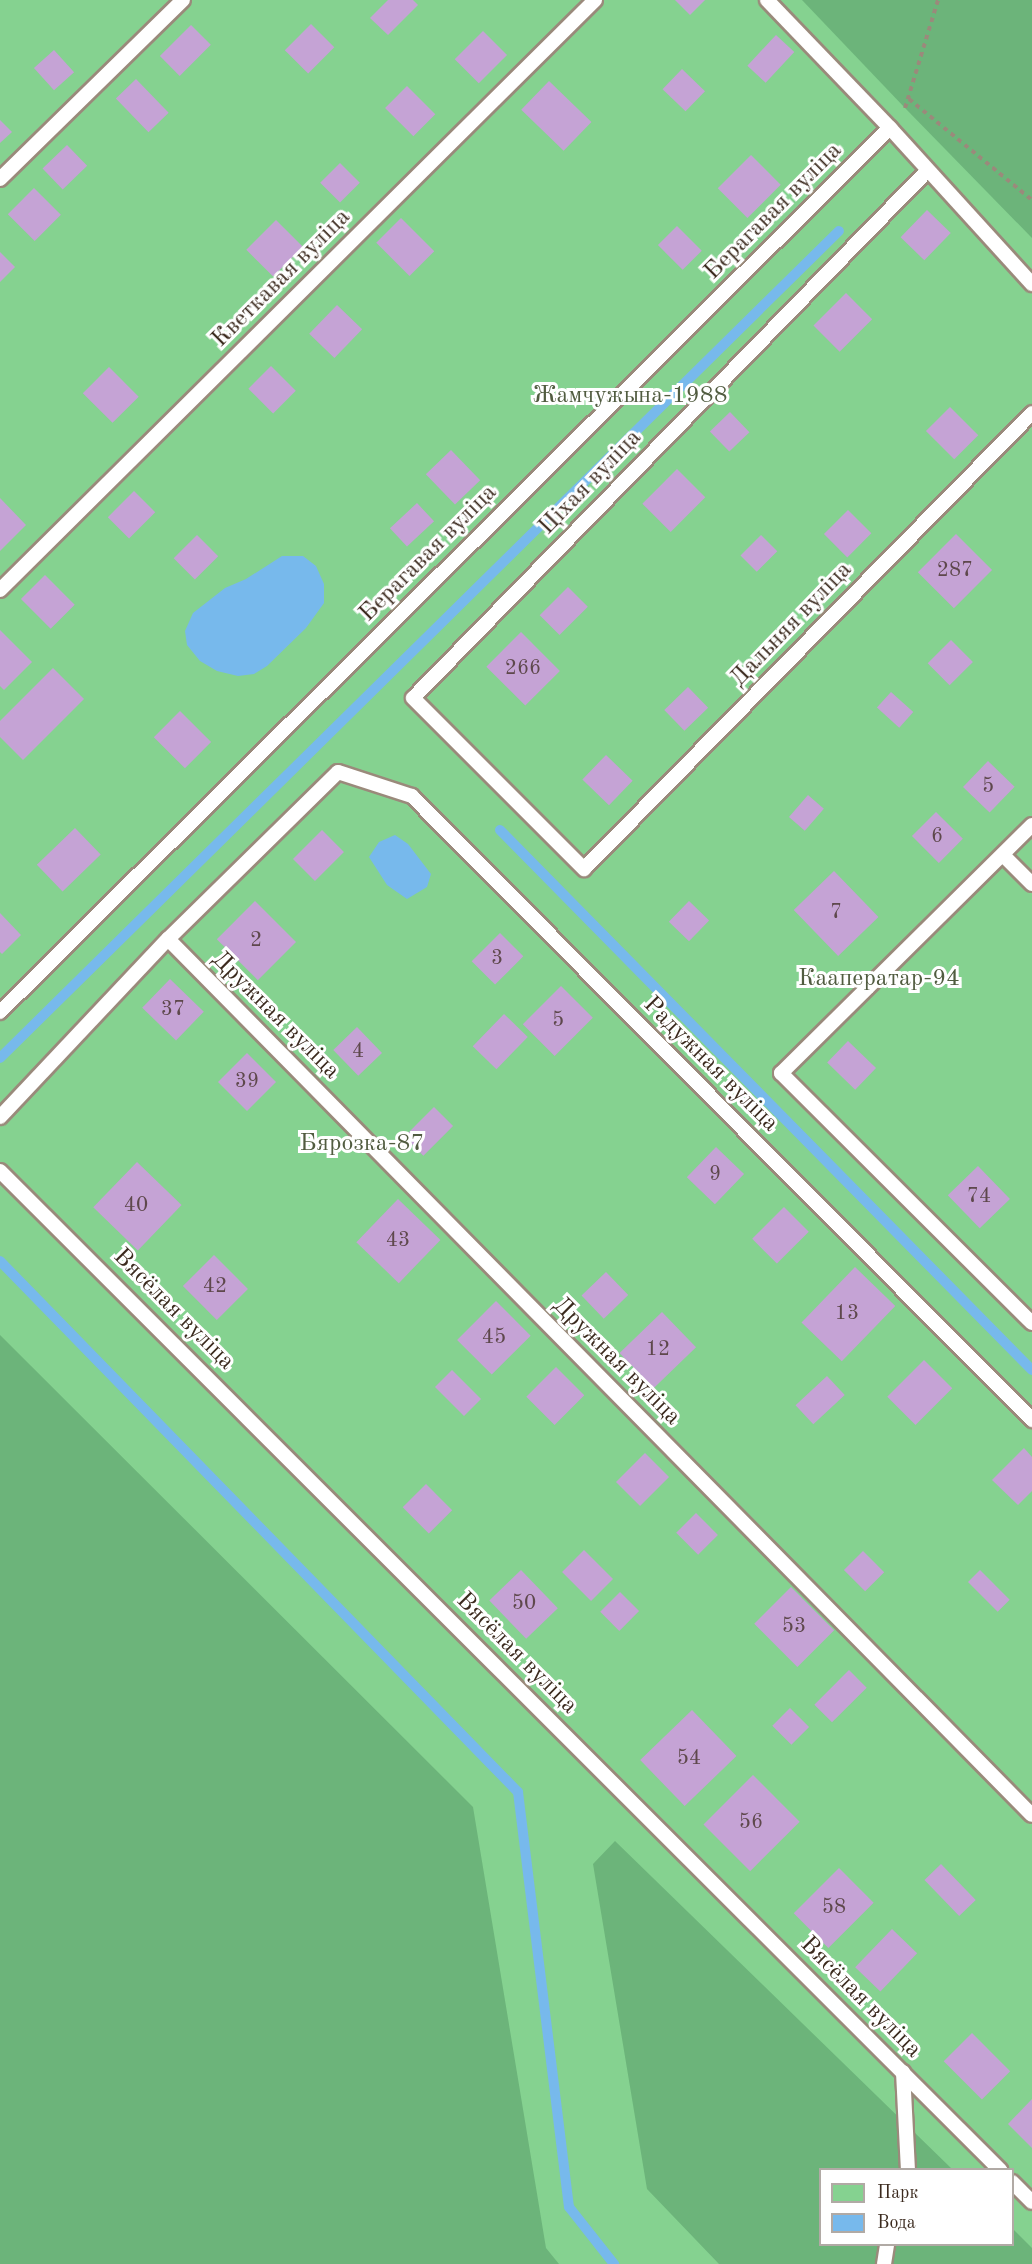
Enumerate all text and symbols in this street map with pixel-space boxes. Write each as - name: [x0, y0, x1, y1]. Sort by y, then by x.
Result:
- street label: Берагавая вуліца: [699, 137, 849, 287]
- street label: Кветкавая вуліца: [207, 204, 357, 354]
- park label: Жамчужына-1988: [532, 383, 728, 411]
- street label: Ціхая вуліца: [534, 424, 648, 542]
- street label: Берагавая вуліца: [354, 479, 504, 629]
- street label: Дальняя вуліца: [725, 556, 859, 694]
- house number: 287: [937, 558, 973, 584]
- house number: 266: [505, 656, 541, 682]
- house number: 5: [982, 774, 994, 800]
- house number: 6: [931, 824, 943, 850]
- house number: 7: [830, 900, 842, 926]
- house number: 2: [250, 928, 262, 954]
- street label: Дружная вуліца: [205, 946, 345, 1086]
- house number: 3: [491, 946, 503, 972]
- park label: Кааператар-94: [798, 966, 960, 994]
- street label: Радужная вуліца: [636, 991, 784, 1139]
- house number: 37: [161, 997, 185, 1023]
- house number: 5: [552, 1008, 564, 1034]
- house number: 4: [352, 1039, 364, 1065]
- house number: 39: [235, 1069, 259, 1095]
- park label: Бярозка-87: [300, 1131, 424, 1159]
- house number: 9: [709, 1162, 721, 1188]
- house number: 74: [967, 1184, 991, 1210]
- house number: 40: [124, 1193, 148, 1219]
- house number: 43: [386, 1228, 410, 1254]
- street label: Вясёлая вуліца: [106, 1243, 240, 1377]
- house number: 42: [203, 1274, 227, 1300]
- street label: Дружная вуліца: [546, 1292, 686, 1432]
- house number: 13: [835, 1301, 859, 1327]
- house number: 45: [482, 1325, 506, 1351]
- house number: 12: [646, 1337, 670, 1363]
- street label: Вясёлая вуліца: [449, 1587, 583, 1721]
- house number: 50: [512, 1591, 536, 1617]
- house number: 53: [782, 1614, 806, 1640]
- house number: 54: [677, 1746, 701, 1772]
- house number: 56: [739, 1810, 763, 1836]
- house number: 58: [822, 1895, 846, 1921]
- street label: Вясёлая вуліца: [793, 1931, 927, 2065]
- legend: [819, 2168, 1014, 2246]
- text: Парк: [877, 2184, 918, 2202]
- text: Вода: [877, 2214, 916, 2232]

